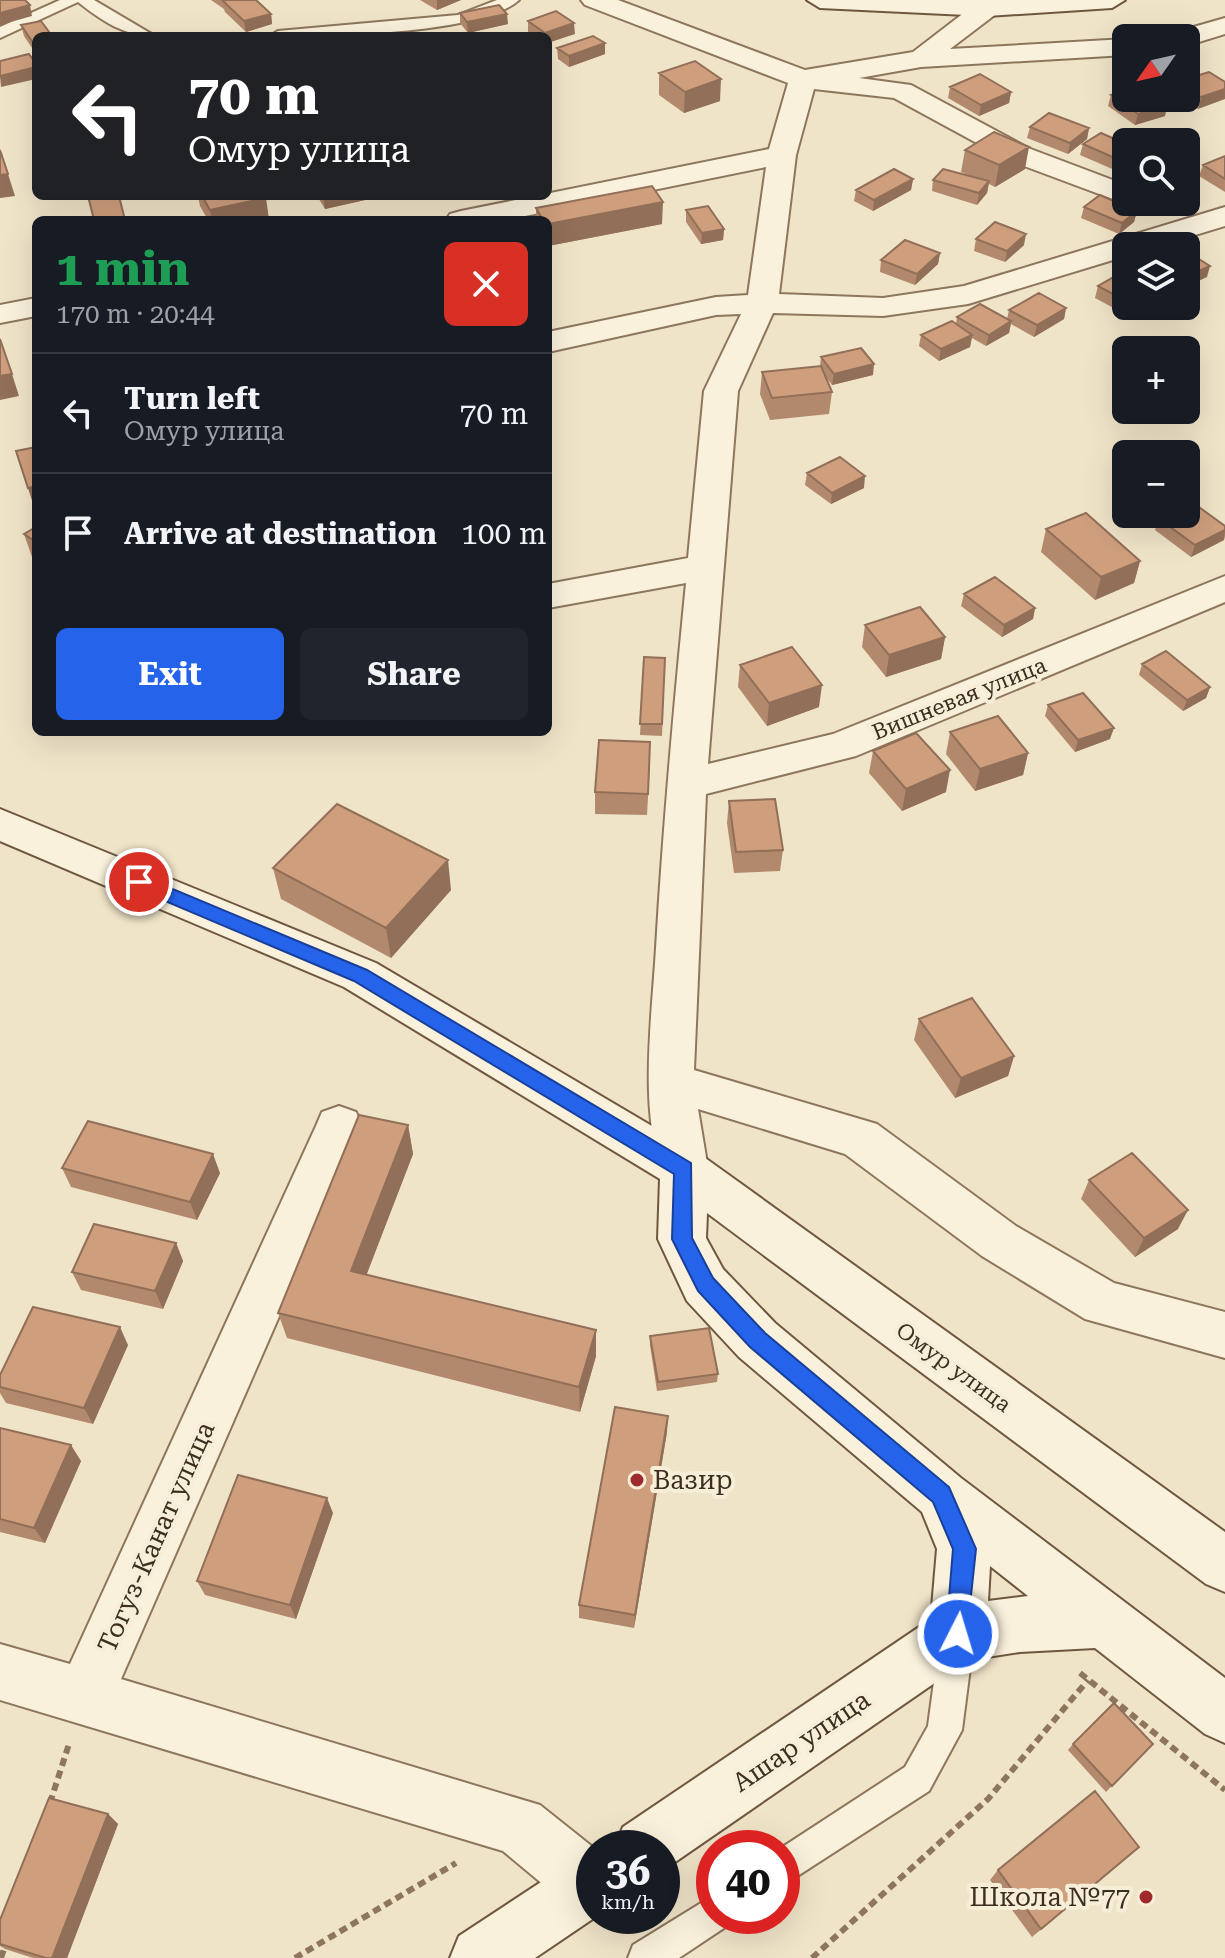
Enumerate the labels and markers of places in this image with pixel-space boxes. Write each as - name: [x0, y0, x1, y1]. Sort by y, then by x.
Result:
- pin: [105, 848, 173, 916]
- place label: Вазир: [653, 1465, 732, 1495]
- marker: Вазир: [628, 1471, 646, 1489]
- place label: Школа №77: [970, 1882, 1130, 1912]
- marker: Школа №77: [1137, 1888, 1155, 1906]

